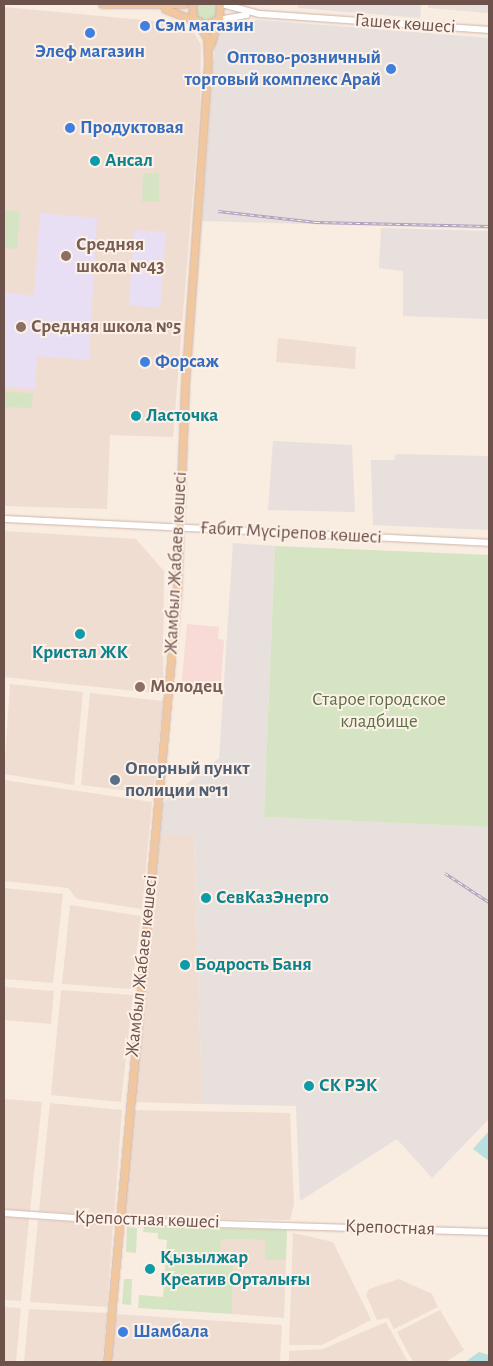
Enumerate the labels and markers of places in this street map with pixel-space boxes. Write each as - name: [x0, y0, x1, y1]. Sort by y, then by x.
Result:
- place label: Сэм магазин: [155, 15, 254, 37]
- marker: Сэм магазин: [139, 20, 151, 32]
- marker: Элеф магазин: [84, 27, 96, 39]
- place label: Элеф магазин: [35, 41, 145, 63]
- place label: Оптово-розничный торговый комплекс Арай: [184, 47, 381, 91]
- marker: Оптово-розничный торговый комплекс Арай: [385, 63, 397, 75]
- place label: Продуктовая: [80, 117, 184, 139]
- marker: Продуктовая: [64, 122, 76, 134]
- place label: Ансал: [105, 150, 153, 172]
- marker: Ансал: [89, 155, 101, 167]
- place label: Средняя школа №43: [76, 234, 165, 278]
- marker: Средняя школа №43: [60, 250, 72, 262]
- place label: Средняя школа №5: [31, 316, 181, 338]
- marker: Средняя школа №5: [15, 321, 27, 333]
- place label: Форсаж: [155, 351, 219, 373]
- marker: Форсаж: [139, 356, 151, 368]
- place label: Ласточка: [146, 405, 218, 427]
- marker: Ласточка: [130, 410, 142, 422]
- marker: Кристал ЖК: [74, 628, 86, 640]
- place label: Кристал ЖК: [32, 642, 128, 664]
- place label: Молодец: [150, 676, 223, 698]
- marker: Молодец: [134, 681, 146, 693]
- place label: Опорный пункт полиции №11: [125, 758, 250, 802]
- marker: Опорный пункт полиции №11: [109, 774, 121, 786]
- place label: СевКазЭнерго: [216, 887, 329, 909]
- marker: СевКазЭнерго: [200, 892, 212, 904]
- place label: Бодрость Баня: [195, 954, 312, 976]
- marker: Бодрость Баня: [179, 959, 191, 971]
- place label: СК РЭК: [319, 1075, 377, 1097]
- marker: СК РЭК: [303, 1080, 315, 1092]
- place label: Қызылжар Креатив Орталығы: [160, 1247, 310, 1291]
- marker: Қызылжар Креатив Орталығы: [144, 1263, 156, 1275]
- place label: Шамбала: [133, 1321, 209, 1343]
- marker: Шамбала: [117, 1326, 129, 1338]

